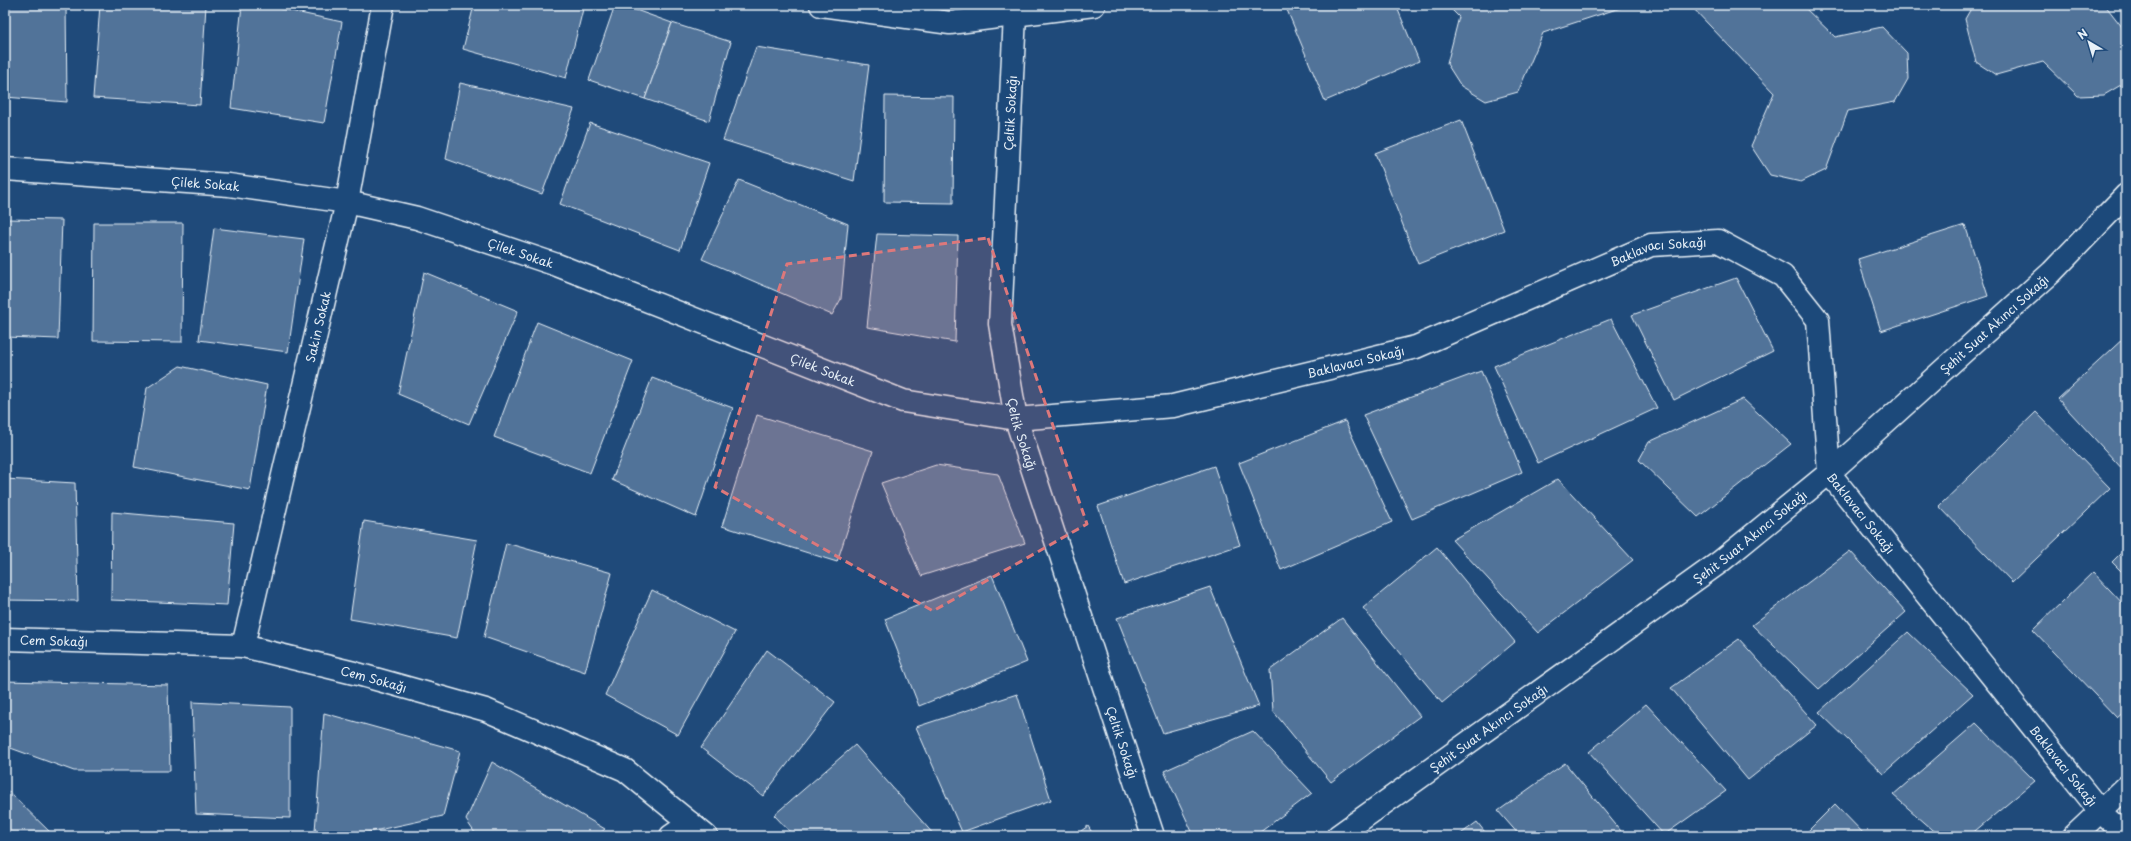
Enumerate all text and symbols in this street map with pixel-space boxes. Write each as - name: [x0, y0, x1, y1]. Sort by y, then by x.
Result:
- north arrow: [2069, 22, 2109, 62]
- text: N: [2074, 24, 2091, 43]
- street label: Çeltik Sokağı: [999, 75, 1021, 151]
- street label: Çilek Sokak: [171, 172, 241, 195]
- street label: Çilek Sokak: [485, 233, 556, 272]
- street label: Baklavacı Sokağı: [1607, 233, 1707, 271]
- street label: Şehit Suat Akıncı Sokağı: [1936, 270, 2053, 378]
- street label: Sakin Sokak: [301, 289, 335, 364]
- street label: Baklavacı Sokağı: [1305, 341, 1406, 382]
- street label: Çilek Sokak: [788, 349, 858, 391]
- street label: Çeltik Sokağı: [1004, 396, 1041, 473]
- street label: Baklavacı Sokağı: [1823, 469, 1899, 557]
- street label: Şehit Suat Akıncı Sokağı: [1689, 486, 1811, 588]
- street label: Cem Sokağı: [20, 630, 88, 650]
- street label: Cem Sokağı: [339, 661, 409, 696]
- street label: Şehit Suat Akıncı Sokağı: [1426, 680, 1551, 777]
- street label: Çeltik Sokağı: [1102, 704, 1143, 781]
- street label: Baklavacı Sokağı: [2026, 721, 2102, 810]

